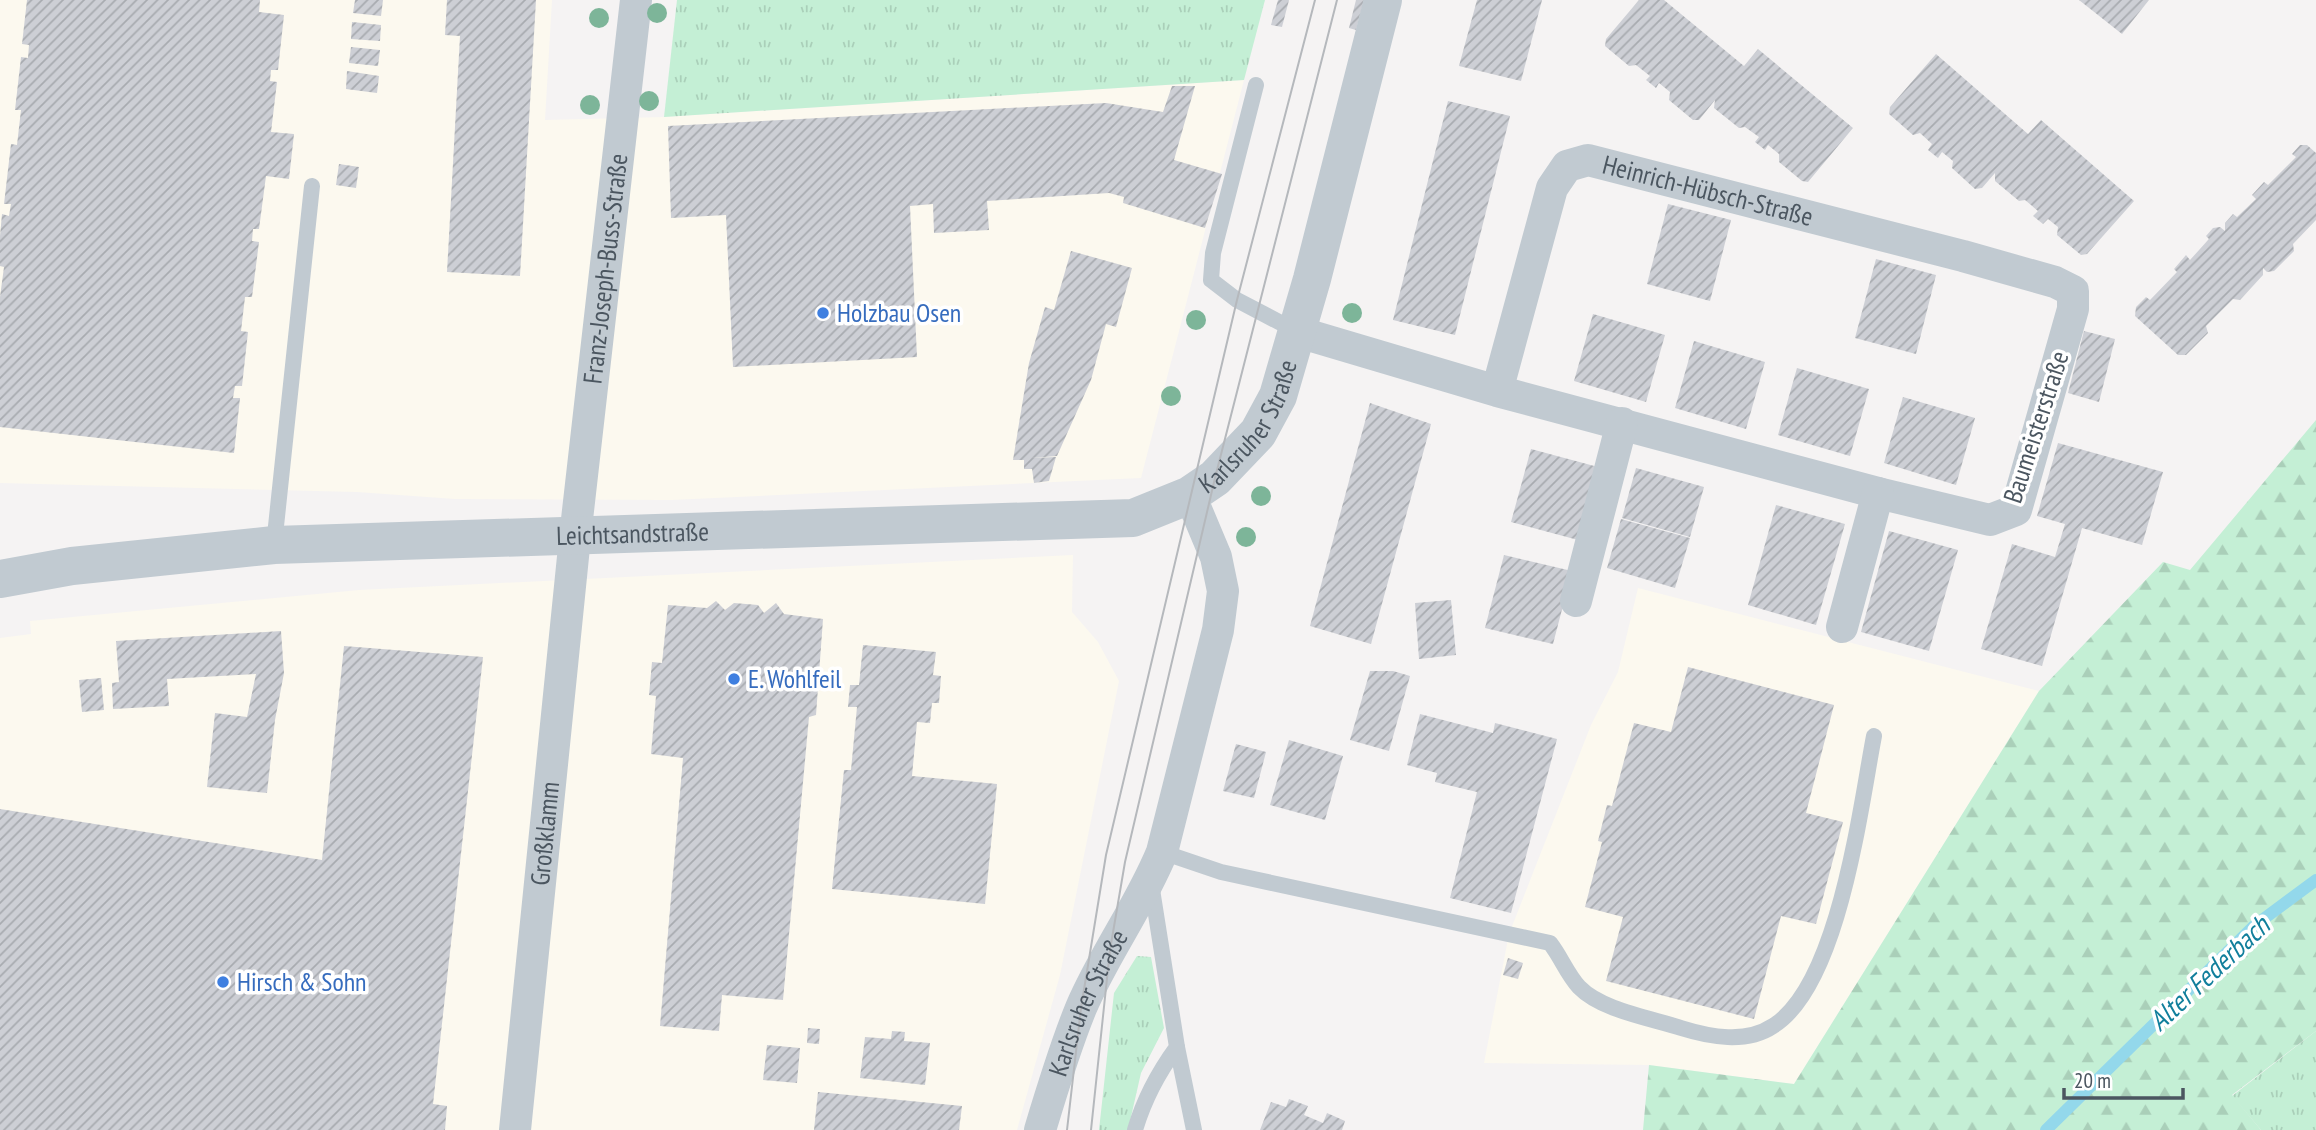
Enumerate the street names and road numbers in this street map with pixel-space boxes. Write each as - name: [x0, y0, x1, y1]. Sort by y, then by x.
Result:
- street label: Heinrich-Hübsch-Straße: [1599, 147, 1817, 233]
- street label: Franz-Joseph-Buss-Straße: [576, 152, 634, 385]
- street label: Baumeisterstraße: [1995, 347, 2076, 507]
- street label: Karlsruher Straße: [1192, 356, 1304, 500]
- street label: Leichtsandstraße: [556, 514, 709, 552]
- street label: Großklamm: [523, 780, 566, 887]
- street label: Karlsruher Straße: [1041, 924, 1135, 1080]

